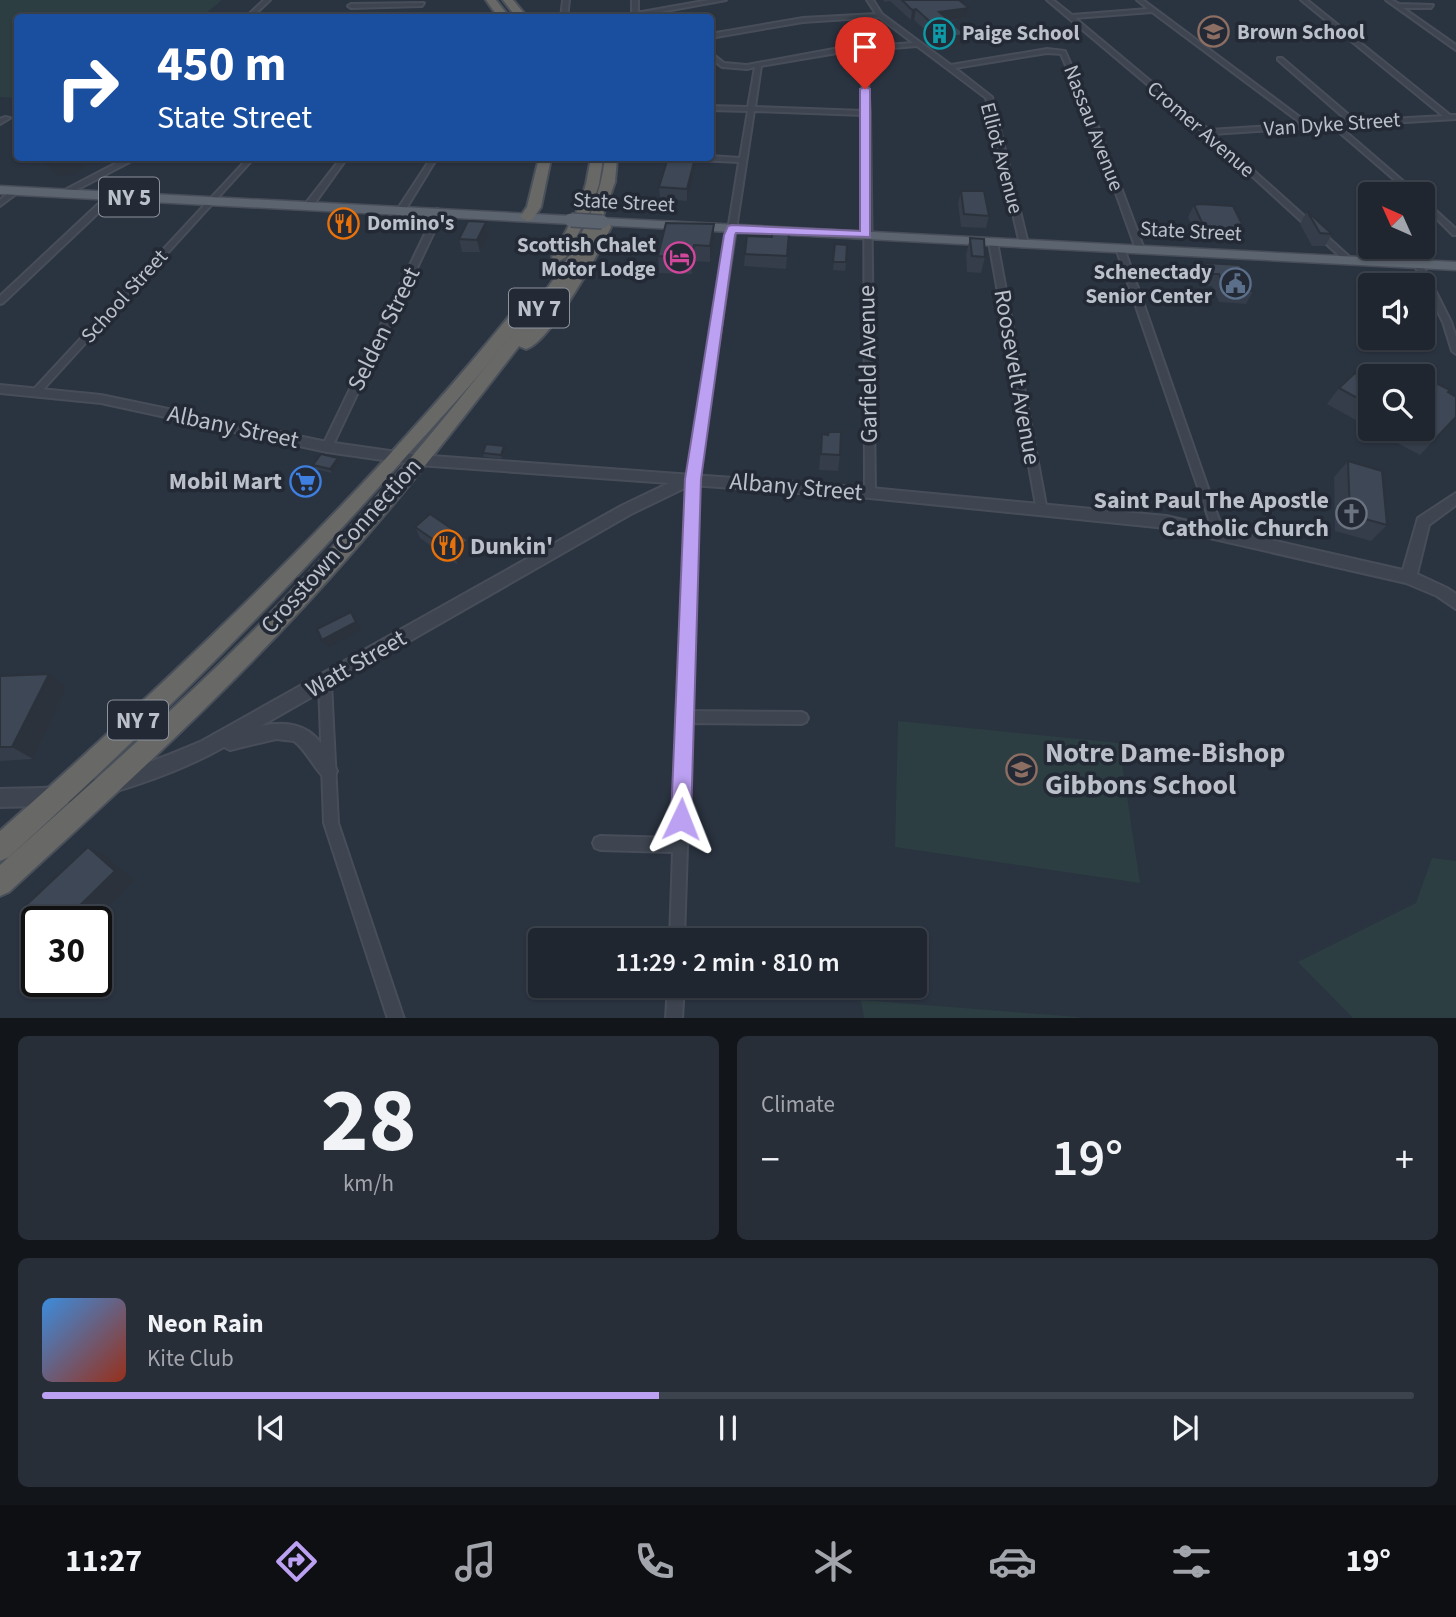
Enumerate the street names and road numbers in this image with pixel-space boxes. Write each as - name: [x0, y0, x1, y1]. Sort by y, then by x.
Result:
- street label: Nassau Avenue: [1056, 61, 1132, 195]
- street label: Cromer Avenue: [1140, 74, 1262, 184]
- street label: Elliot Avenue: [973, 99, 1031, 217]
- street label: Van Dyke Street: [1263, 104, 1401, 144]
- road number: NY 5: [99, 178, 159, 216]
- street label: State Street: [572, 184, 676, 220]
- street label: State Street: [1139, 213, 1243, 249]
- street label: School Street: [74, 242, 174, 350]
- street label: Selden Street: [339, 261, 429, 397]
- street label: Garfield Avenue: [849, 285, 887, 443]
- street label: Roosevelt Avenue: [984, 287, 1050, 467]
- road number: NY 7: [509, 288, 569, 328]
- street label: Albany Street: [164, 396, 302, 458]
- street label: Crosstown Connection: [252, 450, 430, 642]
- street label: Albany Street: [728, 464, 864, 510]
- street label: Watt Street: [299, 621, 413, 707]
- road number: NY 7: [108, 700, 168, 740]

